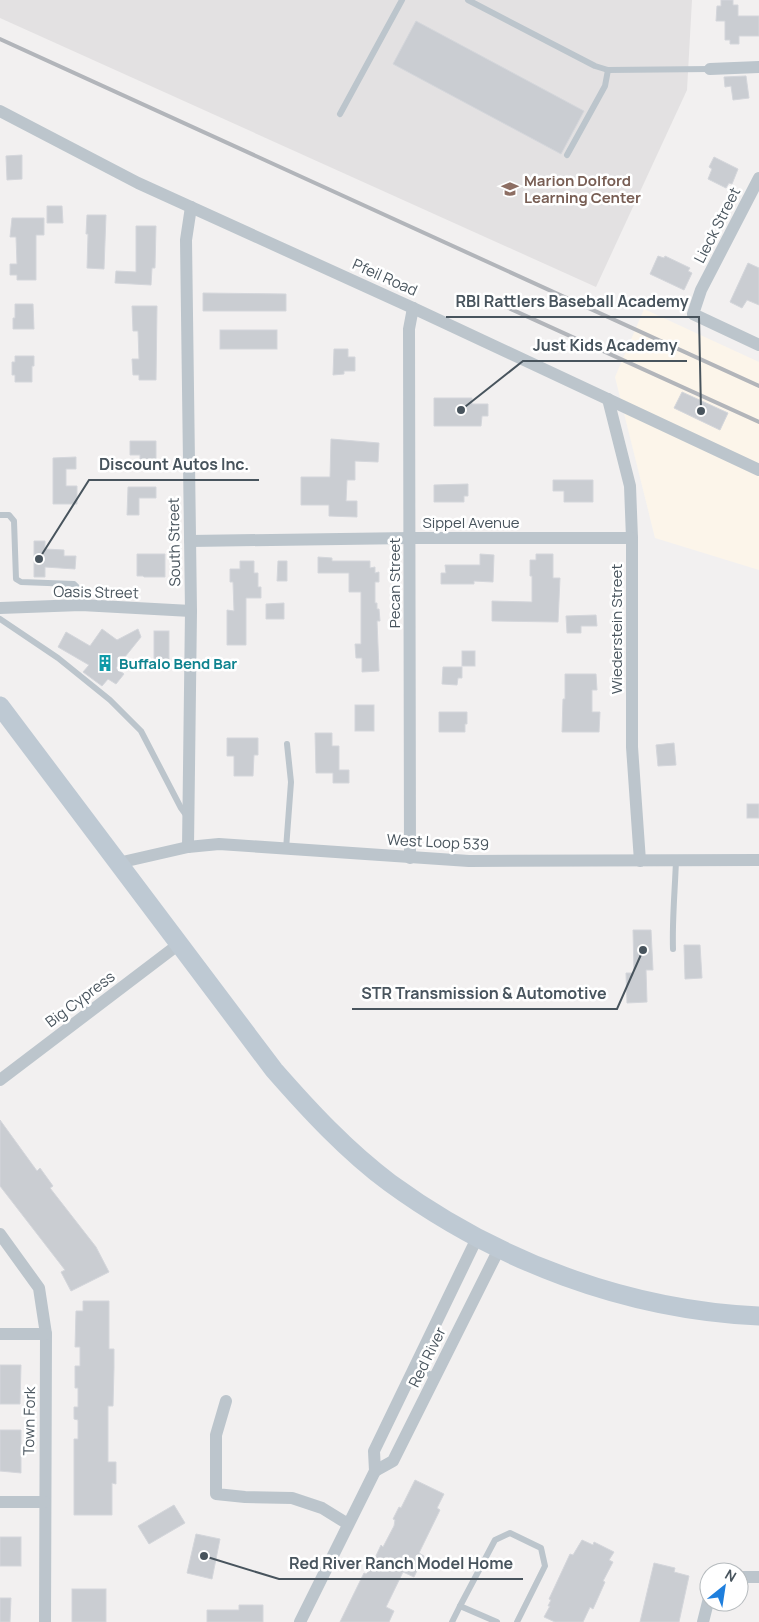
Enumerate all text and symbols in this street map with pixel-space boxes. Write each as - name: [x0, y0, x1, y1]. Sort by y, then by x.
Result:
- place label: Marion Dolford Learning Center: [524, 170, 641, 208]
- school or university icon: Marion Dolford Learning Center: [500, 179, 520, 199]
- street label: Lieck Street: [689, 183, 745, 267]
- street label: Pfeil Road: [349, 253, 421, 301]
- callout: RBI Rattlers Baseball Academy: [446, 286, 699, 317]
- text: RBI Rattlers Baseball Academy: [455, 290, 689, 312]
- callout: Just Kids Academy: [523, 330, 687, 361]
- text: Just Kids Academy: [533, 334, 677, 356]
- callout: Discount Autos Inc.: [89, 449, 259, 480]
- text: Discount Autos Inc.: [99, 453, 249, 475]
- street label: South Street: [163, 497, 185, 587]
- street label: Sippel Avenue: [422, 512, 520, 533]
- street label: Pecan Street: [384, 538, 405, 628]
- street label: Wiederstein Street: [606, 564, 627, 694]
- street label: Oasis Street: [53, 581, 139, 603]
- building icon: Buffalo Bend Bar: [95, 653, 115, 673]
- place label: Buffalo Bend Bar: [119, 653, 237, 674]
- street label: West Loop 539: [386, 829, 490, 855]
- street label: Big Cypress: [41, 966, 119, 1032]
- callout: STR Transmission & Automotive: [352, 978, 617, 1009]
- text: STR Transmission & Automotive: [361, 982, 607, 1004]
- street label: Red River: [403, 1323, 451, 1391]
- street label: Town Fork: [18, 1386, 40, 1456]
- callout: Red River Ranch Model Home: [279, 1548, 523, 1579]
- text: Red River Ranch Model Home: [289, 1552, 513, 1574]
- north arrow: [699, 1562, 749, 1612]
- text: N: [722, 1565, 740, 1586]

